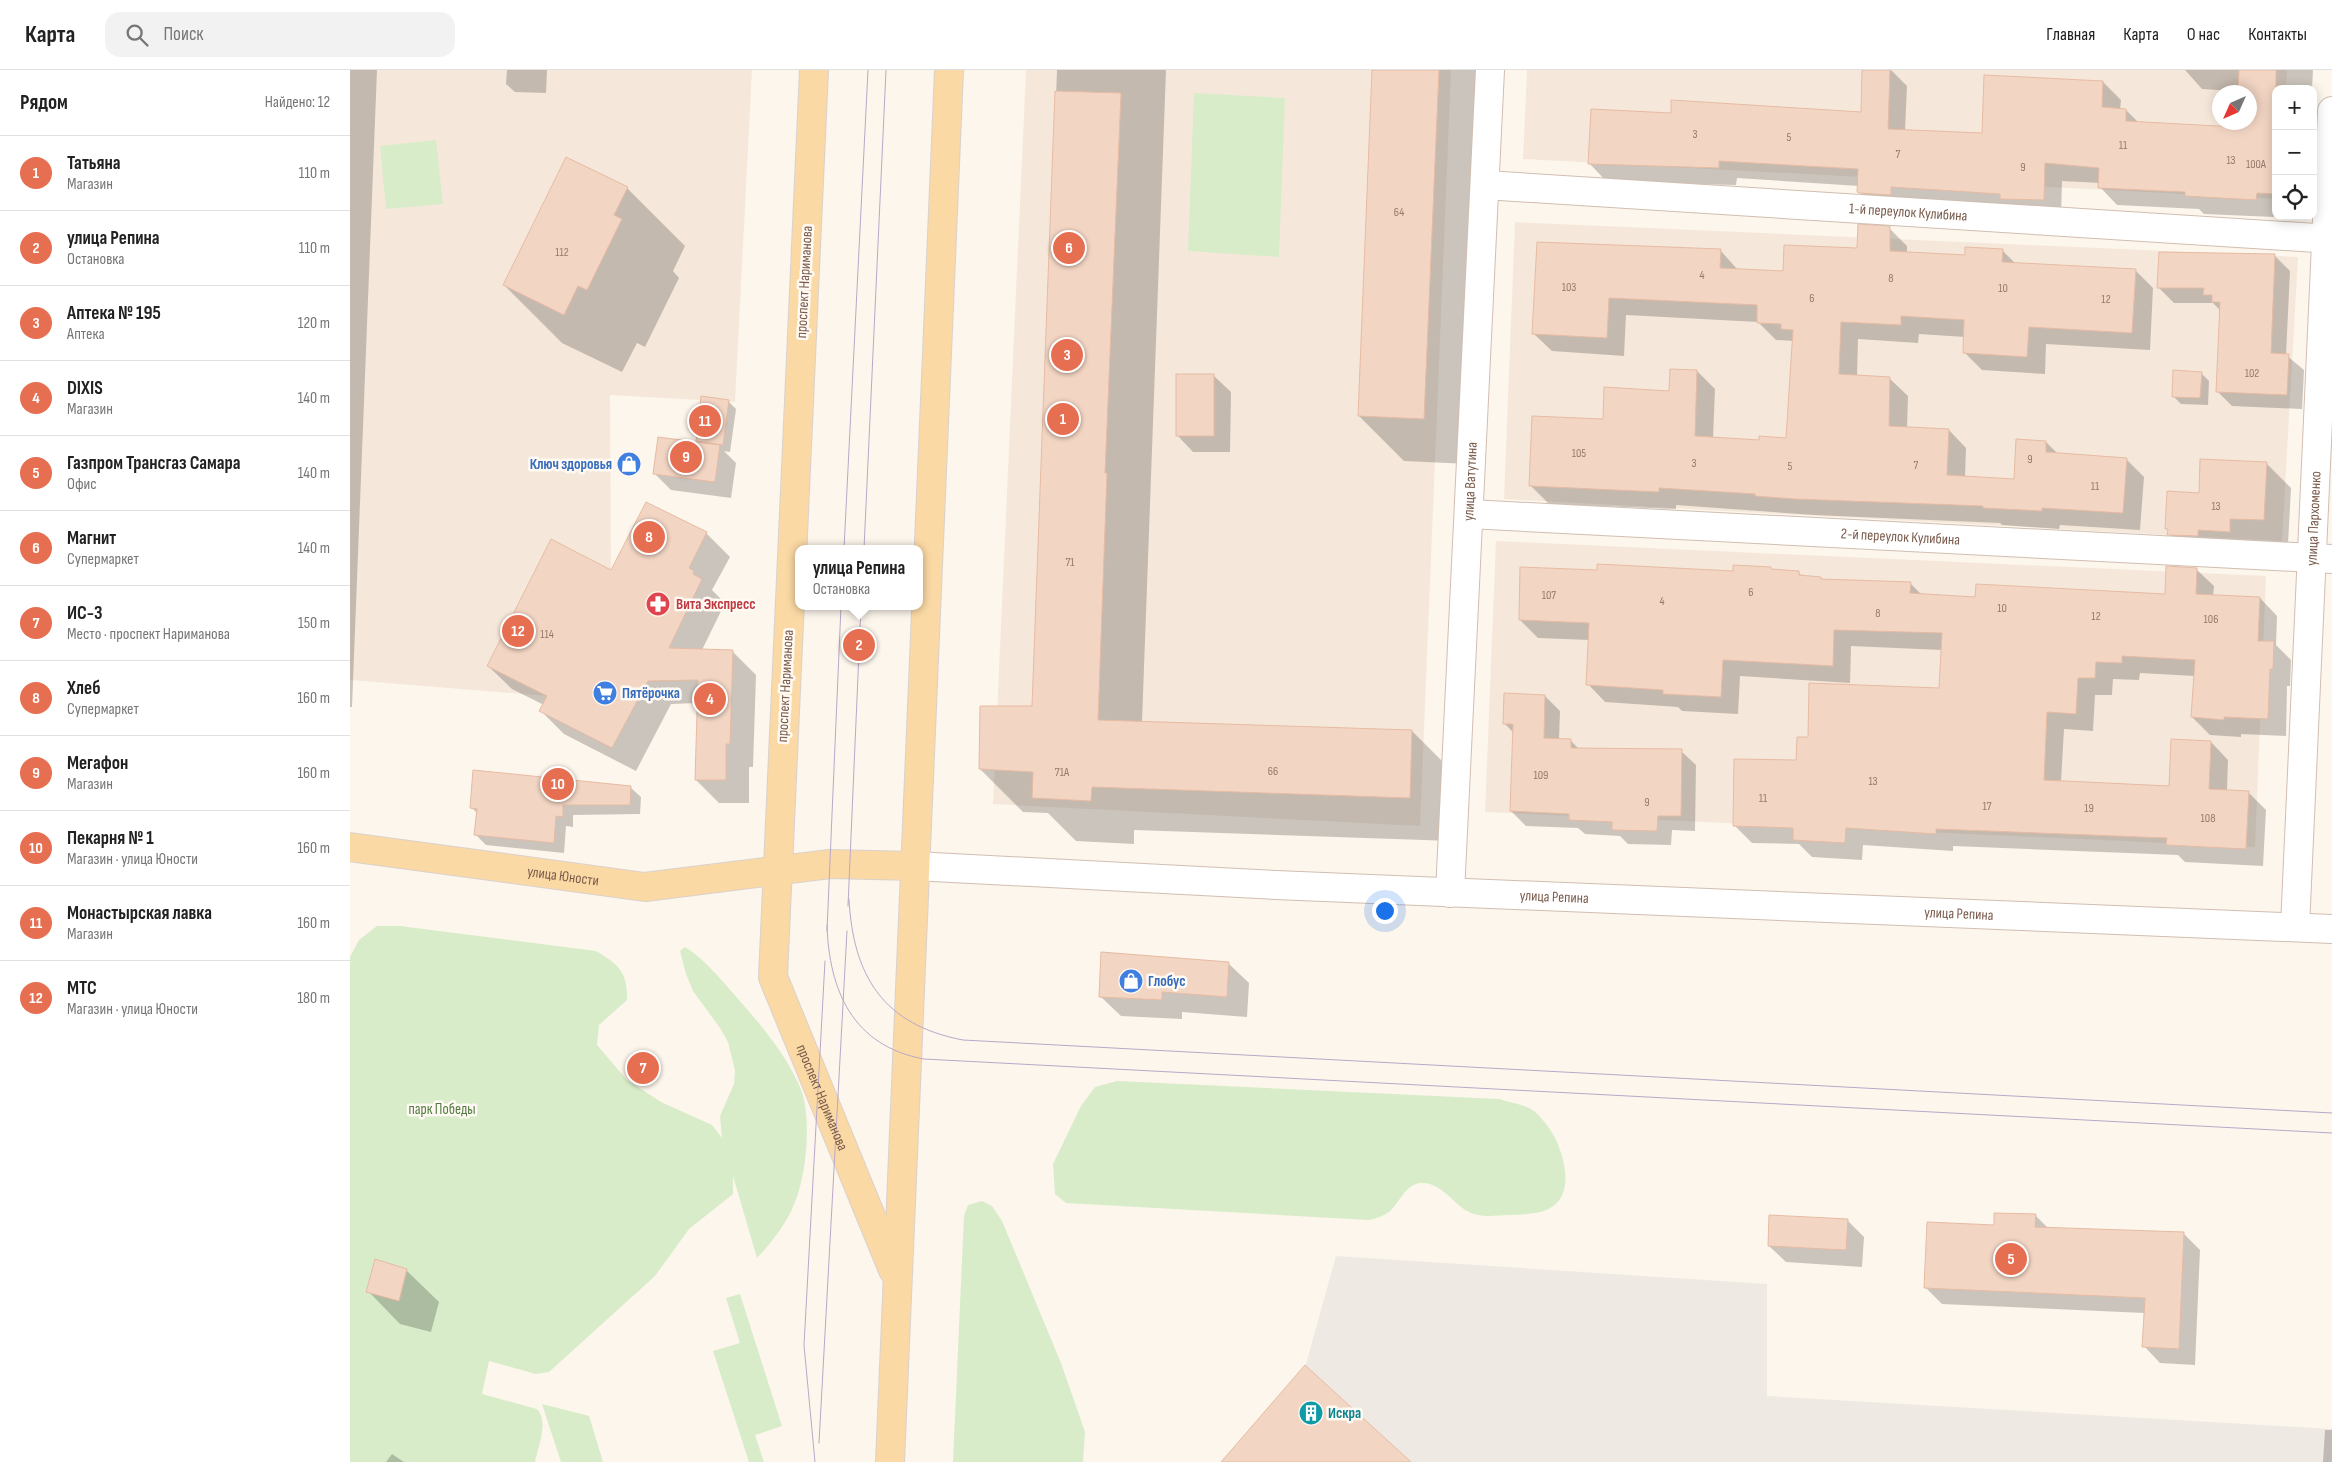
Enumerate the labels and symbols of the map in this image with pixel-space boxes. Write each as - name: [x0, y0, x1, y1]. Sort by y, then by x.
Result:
- north arrow: [2212, 85, 2257, 130]
- house number: 3: [1692, 127, 1698, 142]
- house number: 5: [1787, 130, 1792, 145]
- house number: 11: [2119, 138, 2128, 153]
- house number: 7: [1896, 147, 1901, 162]
- house number: 13: [2226, 153, 2236, 168]
- house number: 100А: [2246, 157, 2267, 172]
- house number: 9: [2020, 160, 2026, 175]
- street label: 1-й переулок Кулибина: [1848, 199, 1968, 226]
- house number: 64: [1394, 205, 1404, 220]
- street label: проспект Нариманова: [792, 225, 817, 339]
- pin: 6: [1053, 229, 1085, 267]
- house number: 112: [555, 245, 569, 260]
- house number: 4: [1699, 268, 1705, 283]
- house number: 8: [1888, 271, 1894, 286]
- house number: 103: [1562, 280, 1576, 295]
- house number: 10: [1998, 281, 2008, 296]
- house number: 6: [1809, 291, 1815, 306]
- house number: 12: [2101, 292, 2111, 307]
- pin: 3: [1051, 336, 1083, 374]
- house number: 102: [2245, 366, 2259, 381]
- pin: 1: [1047, 400, 1079, 438]
- pin: 11: [689, 402, 721, 440]
- pin: 9: [670, 438, 702, 476]
- street label: улица Ватутина: [1459, 441, 1482, 521]
- house number: 105: [1572, 446, 1586, 461]
- shop icon: Ключ здоровья: [616, 451, 642, 477]
- house number: 9: [2027, 452, 2033, 467]
- place label: Ключ здоровья: [530, 455, 612, 474]
- house number: 3: [1691, 456, 1697, 471]
- house number: 7: [1914, 458, 1919, 473]
- house number: 5: [1788, 459, 1793, 474]
- street label: улица Пархоменко: [2302, 471, 2326, 566]
- house number: 11: [2091, 479, 2100, 494]
- house number: 13: [2211, 499, 2221, 514]
- pin: 8: [633, 518, 665, 556]
- street label: 2-й переулок Кулибина: [1840, 524, 1961, 550]
- house number: 71: [1065, 555, 1075, 570]
- house number: 6: [1748, 585, 1754, 600]
- house number: 107: [1542, 588, 1556, 603]
- pharmacy icon: Вита Экспресс: [645, 591, 671, 617]
- house number: 4: [1659, 594, 1665, 609]
- place label: Вита Экспресс: [676, 595, 756, 614]
- house number: 10: [1997, 601, 2007, 616]
- house number: 8: [1875, 606, 1881, 621]
- house number: 12: [2091, 609, 2101, 624]
- pin: 12: [502, 612, 534, 650]
- house number: 106: [2204, 612, 2218, 627]
- pin: 2: [843, 626, 875, 664]
- house number: 114: [540, 627, 554, 642]
- street label: проспект Нариманова: [773, 629, 798, 743]
- supermarket icon: Пятёрочка: [592, 680, 618, 706]
- pin: 4: [694, 680, 726, 718]
- place label: Пятёрочка: [622, 684, 680, 703]
- house number: 66: [1268, 764, 1278, 779]
- pin: 10: [542, 765, 574, 803]
- house number: 71А: [1055, 765, 1070, 780]
- house number: 109: [1534, 768, 1548, 783]
- house number: 13: [1868, 774, 1878, 789]
- house number: 11: [1759, 791, 1768, 806]
- house number: 9: [1644, 795, 1650, 810]
- house number: 17: [1983, 799, 1992, 814]
- house number: 19: [2084, 801, 2094, 816]
- house number: 108: [2201, 811, 2215, 826]
- street label: улица Юности: [526, 862, 600, 891]
- street label: улица Репина: [1519, 886, 1589, 908]
- your location: [1372, 898, 1398, 924]
- street label: улица Репина: [1924, 903, 1994, 925]
- shop icon: Глобус: [1118, 968, 1144, 994]
- place label: Глобус: [1148, 972, 1186, 991]
- street label: проспект Нариманова: [792, 1042, 852, 1154]
- pin: 7: [627, 1049, 659, 1087]
- park label: парк Победы: [409, 1100, 475, 1119]
- pin: 5: [1995, 1240, 2027, 1278]
- building icon: Искра: [1298, 1400, 1324, 1426]
- place label: Искра: [1328, 1404, 1361, 1423]

